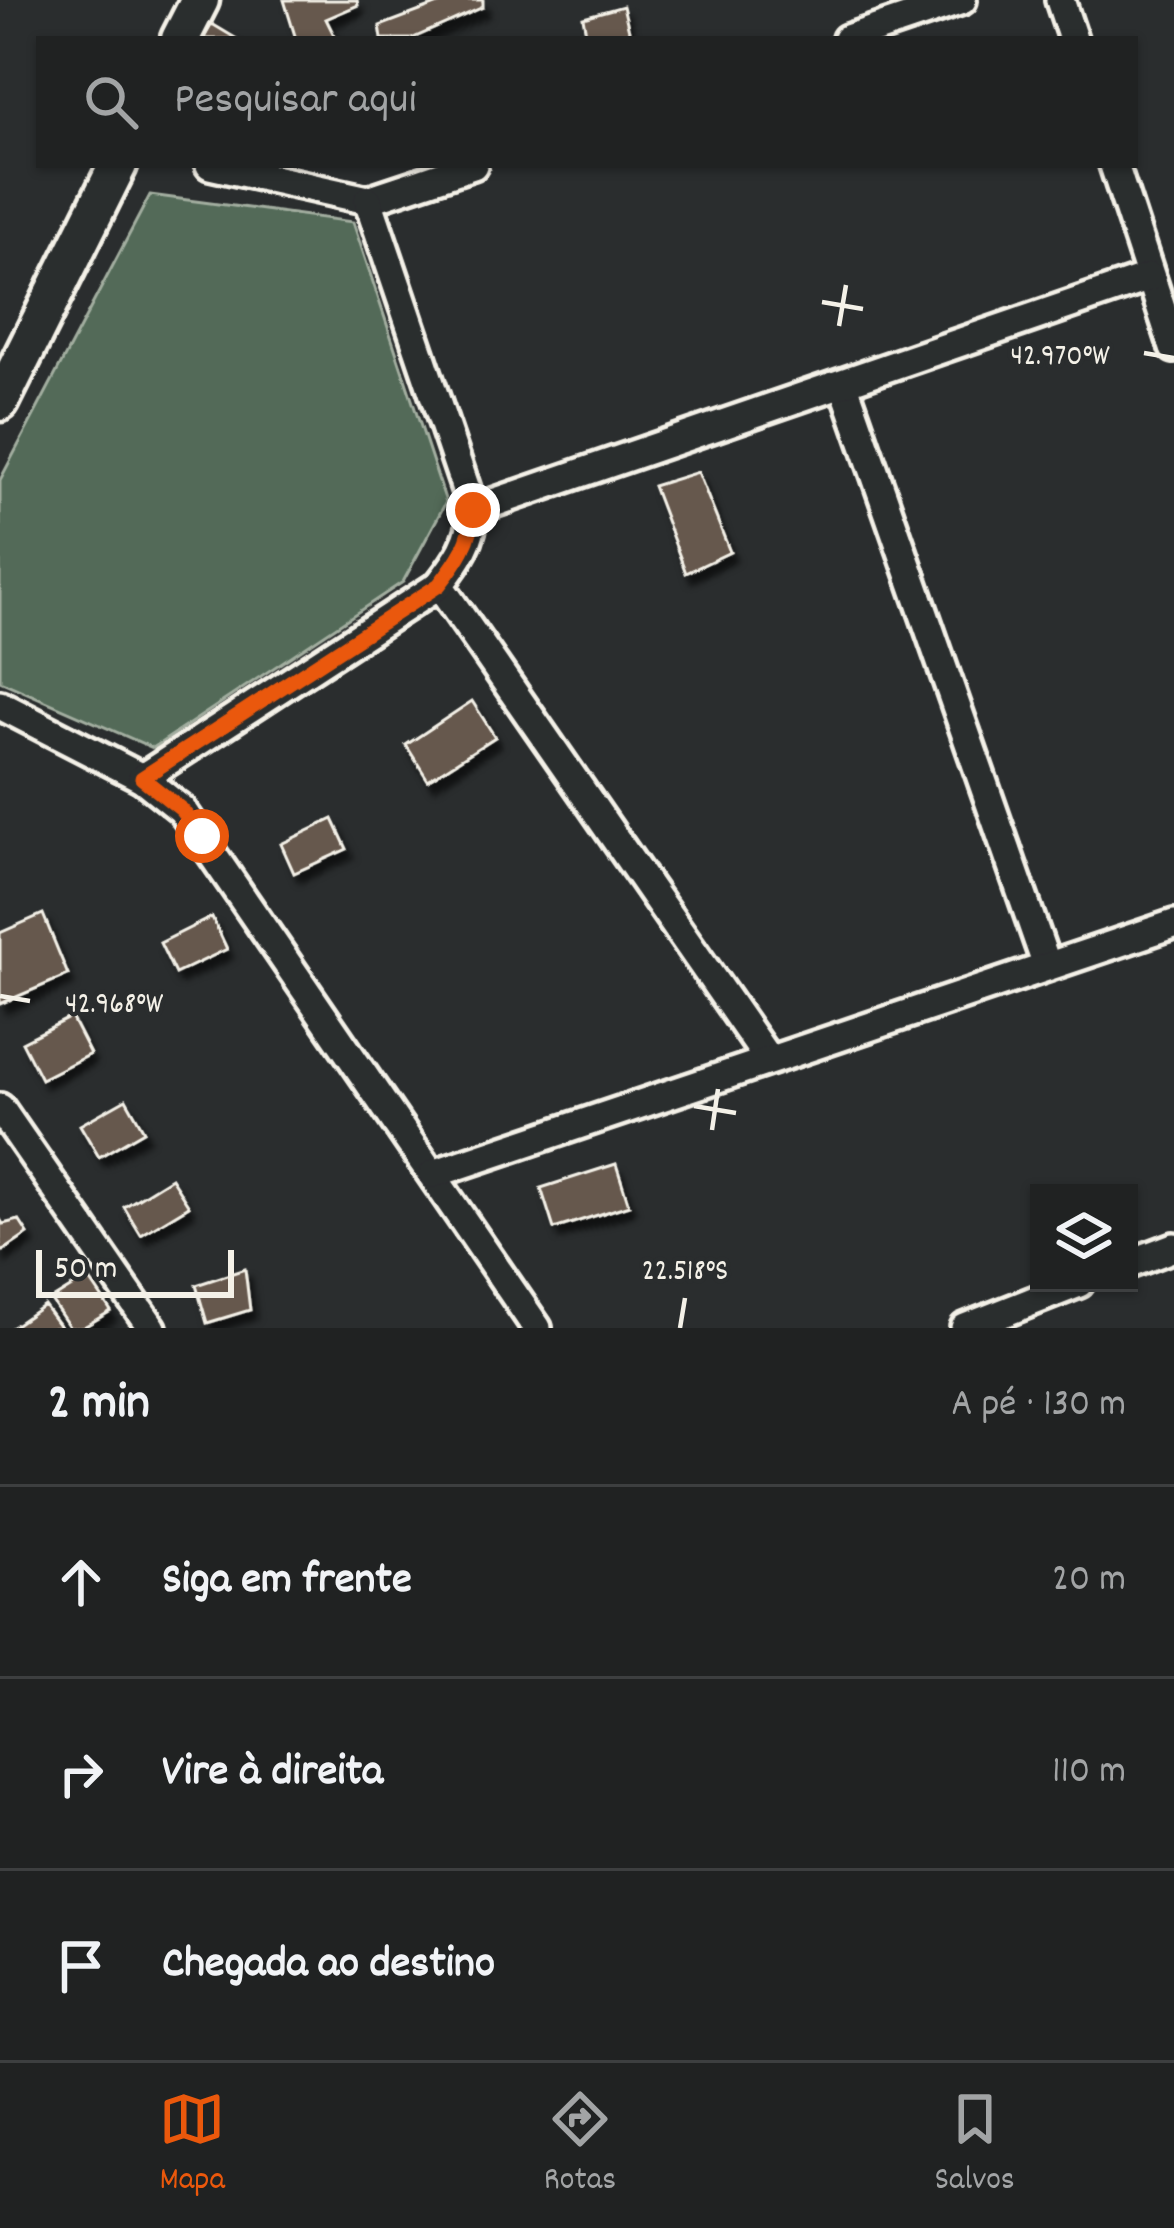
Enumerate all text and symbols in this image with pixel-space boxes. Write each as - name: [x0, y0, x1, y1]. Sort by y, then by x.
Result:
- search box: [36, 36, 1138, 168]
- icon: search: [78, 69, 144, 135]
- text: Pesquisar aqui: [174, 70, 417, 134]
- text: 42.970°W: [1011, 337, 1110, 380]
- route end: [446, 483, 500, 537]
- route start: [175, 809, 229, 863]
- text: 42.968°W: [65, 985, 164, 1028]
- map controls: [1030, 1184, 1138, 1292]
- button: layers: [1030, 1184, 1138, 1292]
- scale bar: [36, 1244, 234, 1297]
- text: 50 m: [54, 1247, 118, 1294]
- text: 22.518°S: [642, 1252, 728, 1295]
- text: 2 min: [48, 1370, 150, 1442]
- text: A pé · 130 m: [951, 1379, 1126, 1434]
- icon: ahead: [48, 1549, 114, 1615]
- text: Siga em frente: [162, 1550, 412, 1614]
- text: 20 m: [1052, 1554, 1126, 1609]
- icon: right: [48, 1741, 114, 1807]
- text: Vire à direita: [162, 1742, 383, 1806]
- text: 110 m: [1052, 1746, 1126, 1801]
- icon: arrive: [48, 1933, 114, 1999]
- text: Chegada ao destino: [162, 1934, 495, 1998]
- tab: Mapa: [159, 2086, 225, 2205]
- tab: Rotas: [544, 2086, 616, 2205]
- tab: Salvos: [935, 2086, 1015, 2205]

